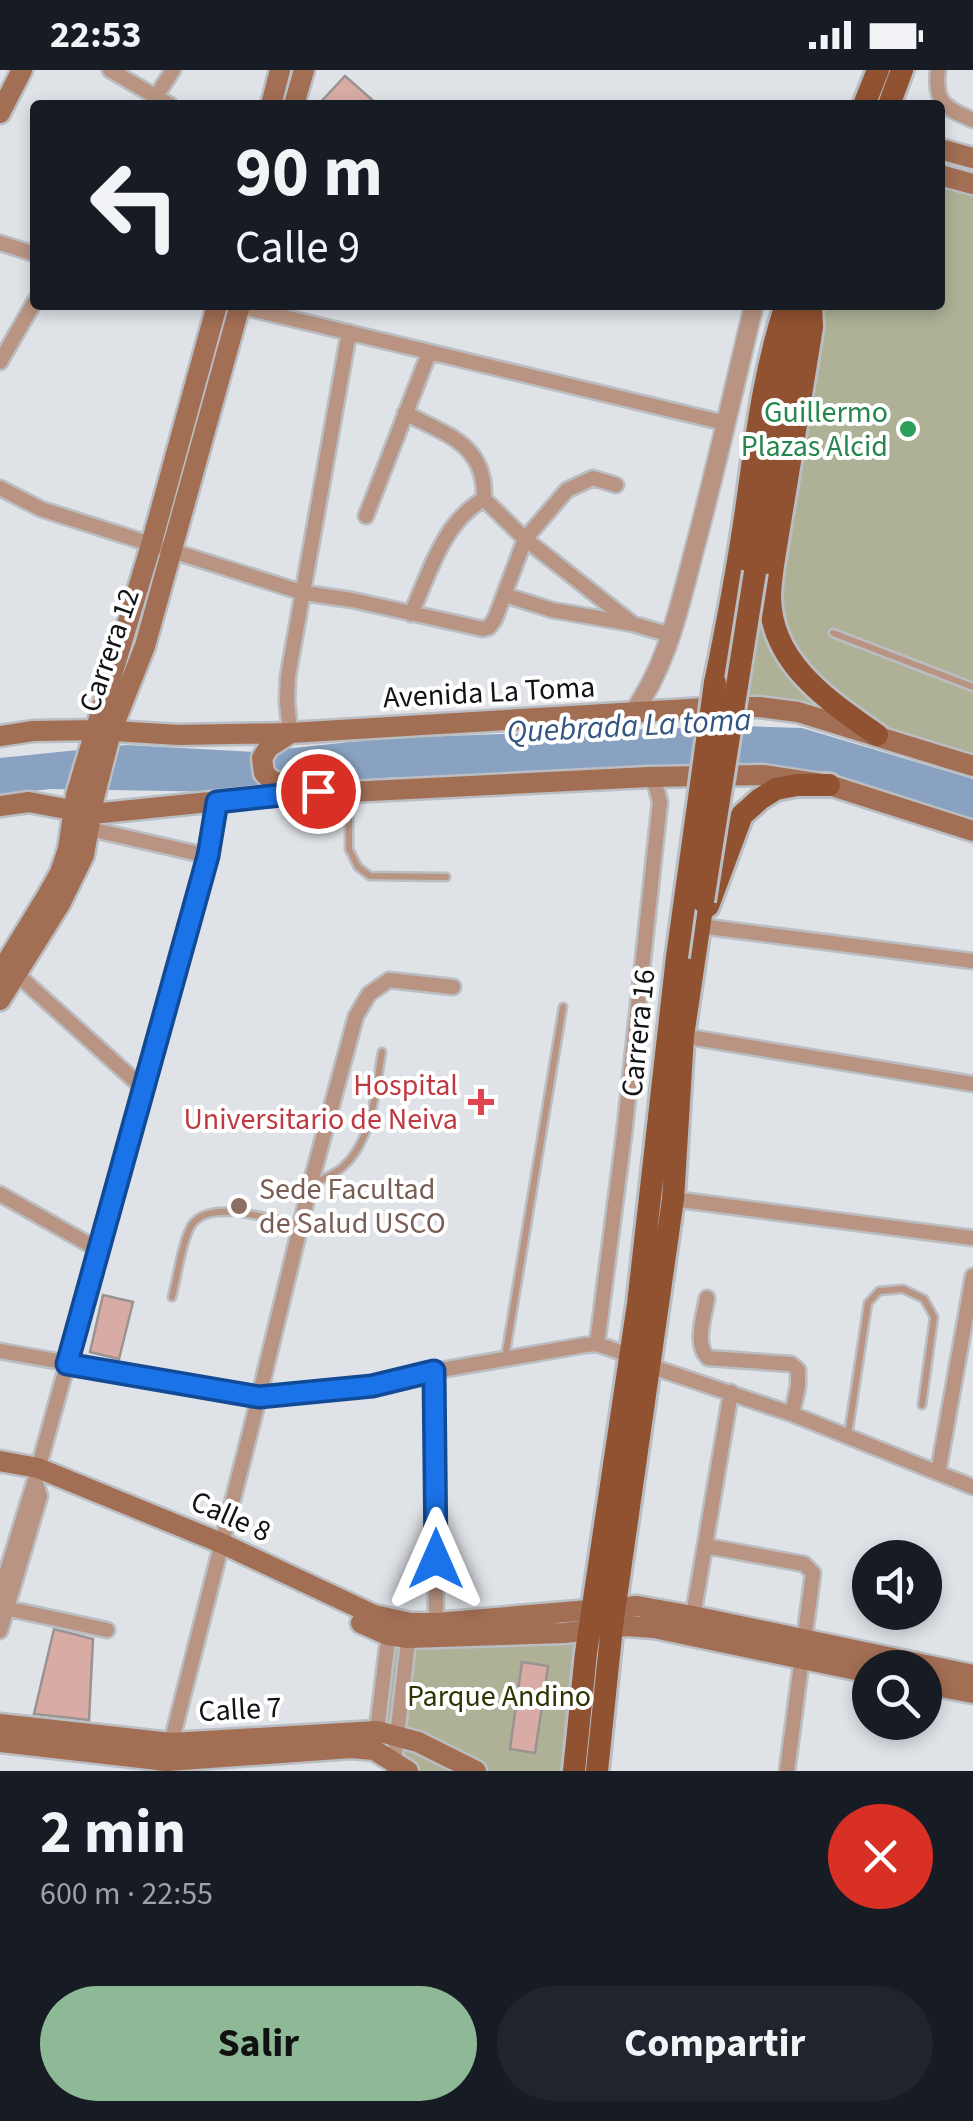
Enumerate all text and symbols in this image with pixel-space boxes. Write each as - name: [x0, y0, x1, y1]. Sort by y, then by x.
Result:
- text: 22:53: [50, 8, 142, 62]
- text: 90 m: [235, 123, 383, 223]
- icon: left: [70, 140, 200, 270]
- text: Calle 9: [235, 216, 360, 280]
- place label: Guillermo Plazas Alcid: [741, 391, 888, 468]
- marker: Guillermo Plazas Alcid: [897, 418, 919, 440]
- street label: Carrera 12: [68, 583, 151, 718]
- street label: Avenida La Toma: [382, 665, 596, 720]
- water label: Quebrada La toma: [506, 697, 753, 755]
- pin: [276, 749, 361, 834]
- icon: arrive: [291, 764, 346, 819]
- street label: Carrera 16: [610, 967, 667, 1099]
- place label: Hospital Universitario de Neiva: [183, 1064, 458, 1141]
- marker: Hospital Universitario de Neiva: [468, 1089, 494, 1115]
- place label: Sede Facultad de Salud USCO: [259, 1168, 446, 1245]
- marker: Sede Facultad de Salud USCO: [228, 1195, 250, 1217]
- street label: Calle 8: [184, 1480, 278, 1553]
- position arrow: [384, 1507, 488, 1611]
- map controls: [852, 1540, 942, 1740]
- button: sound: [852, 1540, 942, 1630]
- button: search: [852, 1650, 942, 1740]
- park label: Parque Andino: [407, 1675, 591, 1718]
- street label: Calle 7: [197, 1686, 283, 1733]
- text: 2 min: [40, 1791, 186, 1876]
- button: close: [828, 1804, 933, 1909]
- text: 600 m · 22:55: [40, 1871, 213, 1917]
- button: Salir: [40, 1986, 477, 2101]
- button: Compartir: [497, 1986, 933, 2101]

